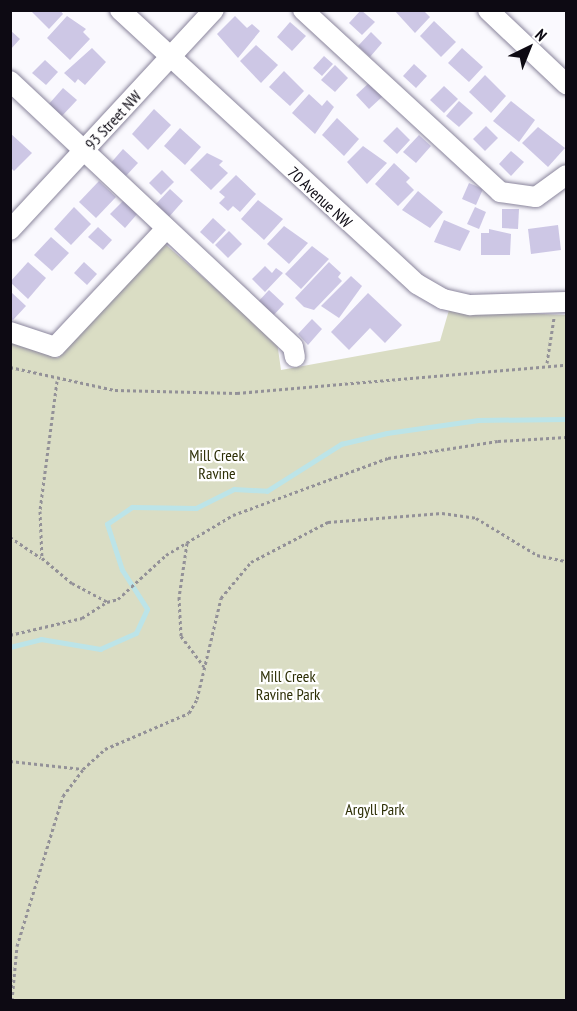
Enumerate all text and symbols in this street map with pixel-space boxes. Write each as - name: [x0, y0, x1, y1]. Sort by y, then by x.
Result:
- north arrow: [499, 18, 559, 78]
- text: N: [531, 25, 551, 45]
- street label: 93 Street NW: [81, 87, 145, 153]
- street label: 70 Avenue NW: [284, 162, 356, 232]
- park label: Mill Creek Ravine: [189, 445, 245, 483]
- park label: Mill Creek Ravine Park: [256, 666, 320, 704]
- park label: Argyll Park: [345, 799, 405, 819]

